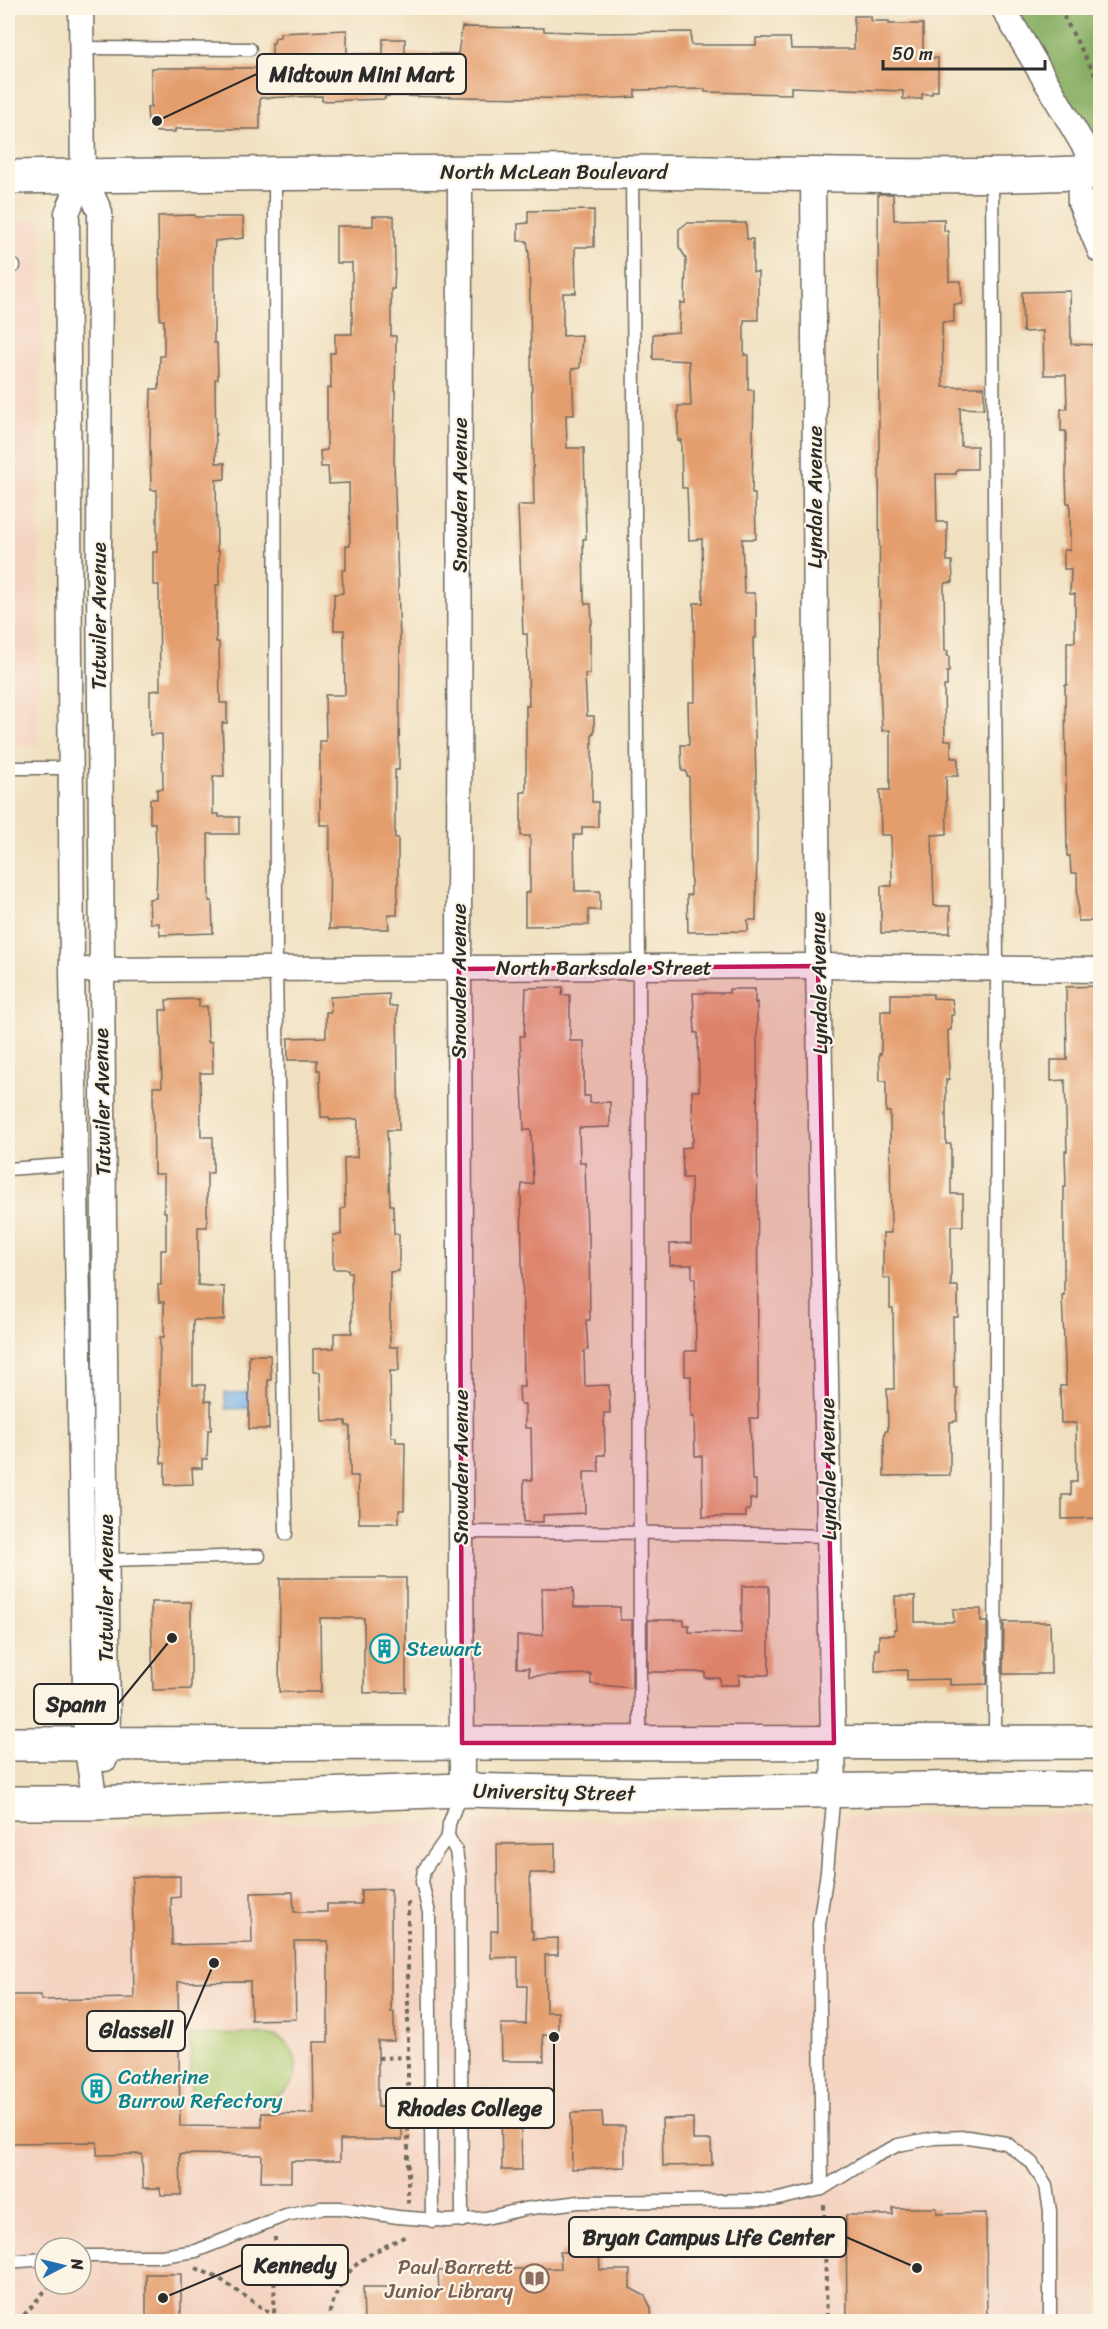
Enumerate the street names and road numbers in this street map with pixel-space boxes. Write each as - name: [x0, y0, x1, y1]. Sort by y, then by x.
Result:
- street label: North McLean Boulevard: [440, 153, 670, 191]
- street label: Snowden Avenue: [441, 417, 479, 573]
- street label: Lyndale Avenue: [796, 425, 834, 568]
- street label: Tutwiler Avenue: [80, 542, 118, 690]
- street label: Snowden Avenue: [440, 903, 478, 1059]
- street label: Lyndale Avenue: [799, 911, 839, 1055]
- street label: North Barksdale Street: [496, 949, 712, 987]
- street label: Tutwiler Avenue: [82, 1028, 122, 1176]
- street label: Snowden Avenue: [442, 1389, 480, 1545]
- street label: Lyndale Avenue: [808, 1397, 848, 1541]
- street label: Tutwiler Avenue: [87, 1514, 125, 1662]
- street label: University Street: [473, 1772, 637, 1812]

